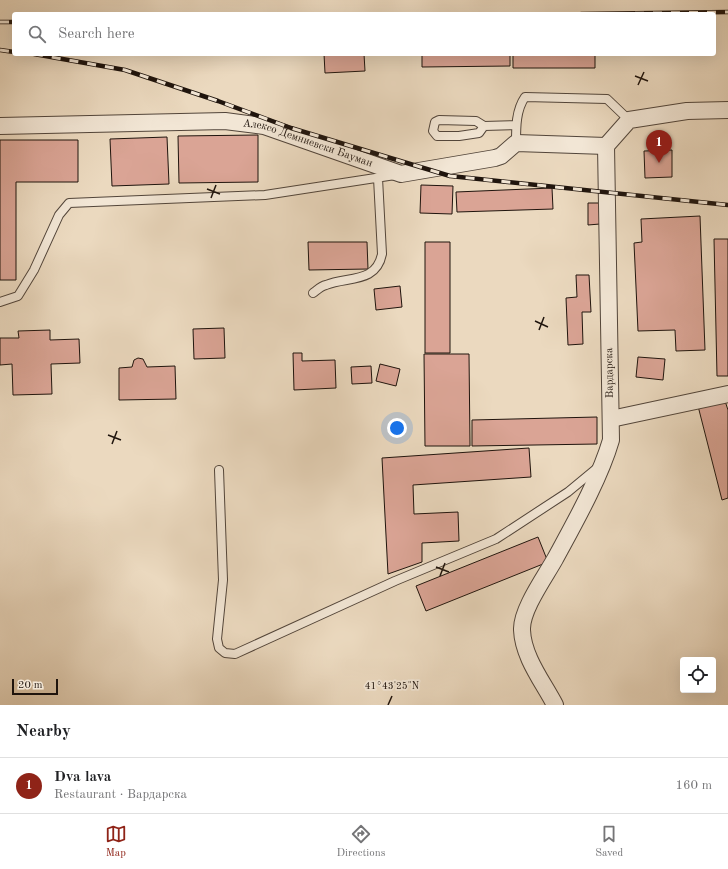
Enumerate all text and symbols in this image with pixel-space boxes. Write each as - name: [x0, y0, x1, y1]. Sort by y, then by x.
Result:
- search box: [12, 12, 716, 56]
- icon: search: [26, 23, 48, 45]
- text: Search here: [58, 27, 135, 42]
- street label: Алексо Демниевски Бауман: [242, 118, 374, 169]
- pin: 1: [646, 130, 672, 163]
- street label: Вардарска: [604, 347, 616, 398]
- your location: [387, 418, 407, 438]
- map controls: [680, 657, 716, 693]
- button: locate: [680, 657, 716, 693]
- scale bar: [12, 677, 58, 696]
- text: 20 m: [18, 680, 43, 691]
- text: 41°43'25"N: [365, 681, 420, 691]
- text: Nearby: [16, 723, 71, 740]
- text: Dva lava: [54, 770, 111, 785]
- text: 1: [25, 779, 33, 792]
- text: 160 m: [675, 779, 712, 792]
- text: Restaurant · Вардарска: [54, 788, 187, 801]
- tab: Map: [105, 823, 127, 861]
- tab: Directions: [337, 823, 385, 861]
- tab: Saved: [595, 823, 623, 861]

